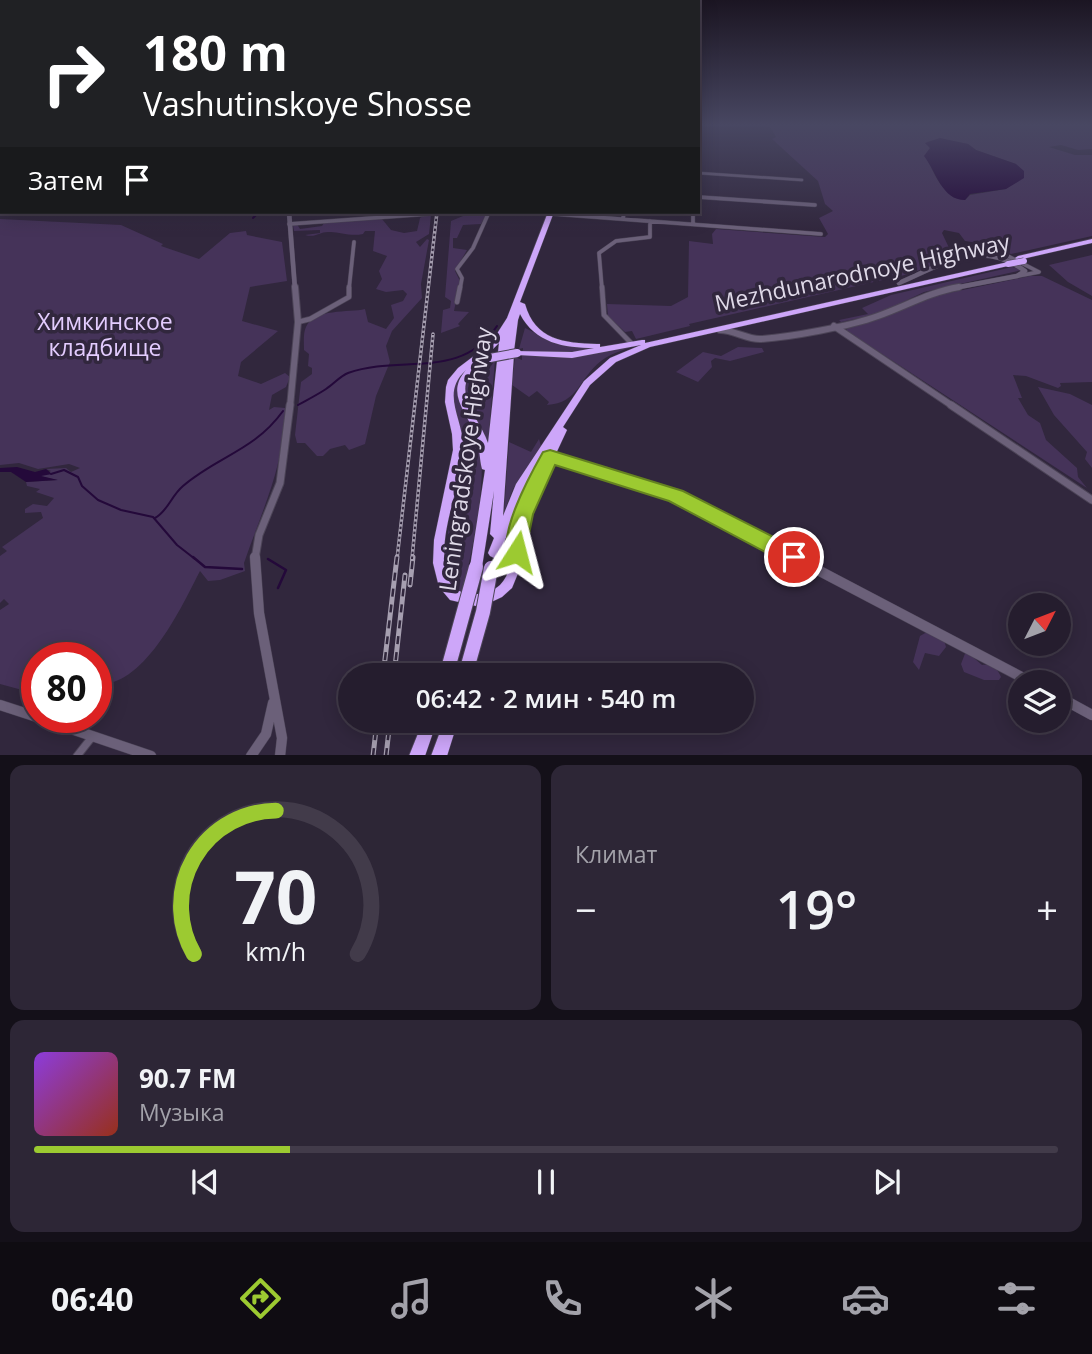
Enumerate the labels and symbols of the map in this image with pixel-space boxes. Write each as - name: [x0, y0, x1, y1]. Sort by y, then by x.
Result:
- street label: Mezhdunarodnoye Highway: [712, 225, 1013, 319]
- park label: Химкинское кладбище: [37, 305, 173, 363]
- street label: Leningradskoye Highway: [431, 324, 499, 593]
- position arrow: [480, 515, 554, 589]
- pin: [764, 527, 824, 587]
- north arrow: [1008, 593, 1071, 656]
- speed limit sign: 80: [21, 642, 112, 733]

